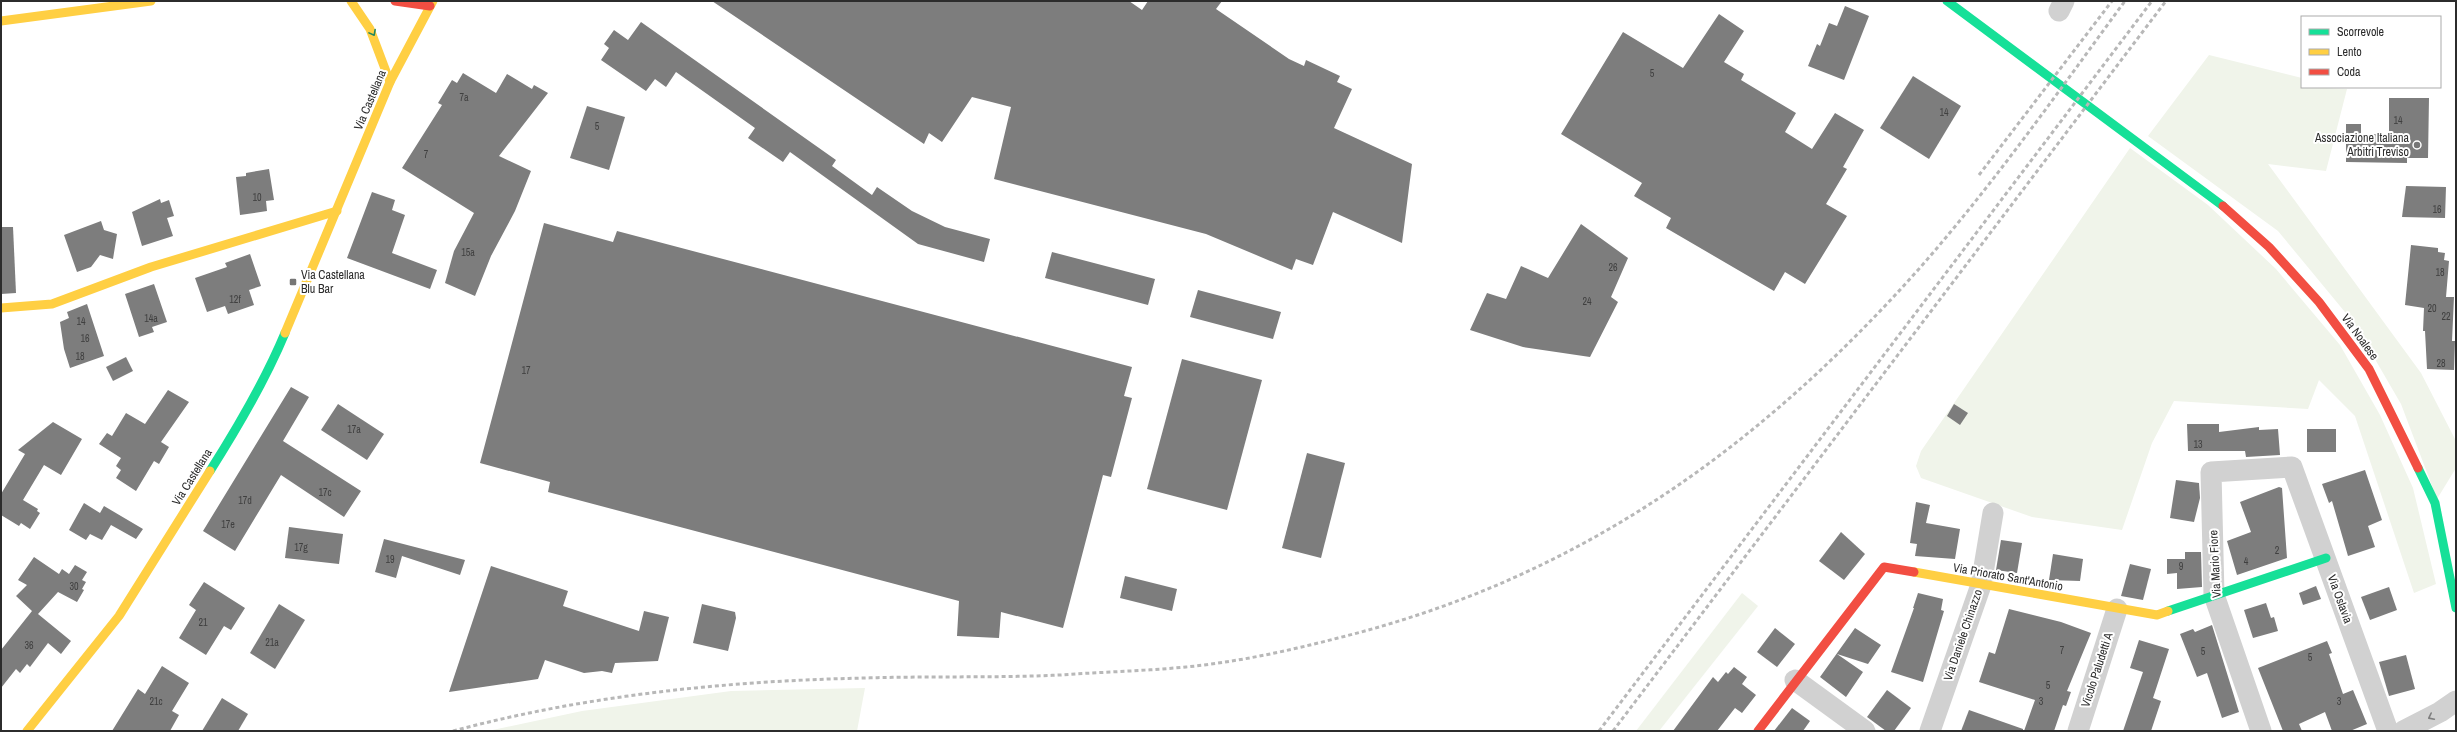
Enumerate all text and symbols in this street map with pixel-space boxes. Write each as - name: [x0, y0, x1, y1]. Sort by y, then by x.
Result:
- legend: [2301, 16, 2441, 88]
- text: Scorrevole: [2337, 24, 2384, 40]
- one-way arrow: [368, 29, 375, 36]
- text: Lento: [2337, 44, 2362, 60]
- text: Coda: [2337, 64, 2361, 80]
- street label: Via Castellana: [350, 67, 390, 133]
- house number: 5: [1650, 67, 1655, 80]
- house number: 7a: [459, 91, 469, 104]
- house number: 14: [1939, 106, 1949, 119]
- house number: 14: [2393, 114, 2403, 127]
- house number: 5: [595, 120, 600, 133]
- place label: Associazione Italiana Arbitri Treviso: [2314, 130, 2410, 160]
- marker: Associazione Italiana Arbitri Treviso: [2412, 140, 2422, 150]
- house number: 7: [424, 148, 429, 161]
- house number: 10: [252, 191, 262, 204]
- house number: 16: [2432, 203, 2442, 216]
- house number: 15a: [461, 246, 475, 259]
- house number: 26: [1608, 261, 1618, 274]
- house number: 18: [2435, 266, 2445, 279]
- place label: Via Castellana Blu Bar: [301, 267, 365, 297]
- marker: Via Castellana Blu Bar: [288, 277, 298, 287]
- house number: 12f: [229, 293, 241, 306]
- house number: 24: [1582, 295, 1592, 308]
- house number: 20: [2427, 302, 2437, 315]
- house number: 22: [2441, 310, 2451, 323]
- street label: Via Noalese: [2338, 311, 2382, 363]
- house number: 14a: [144, 312, 158, 325]
- house number: 14: [76, 315, 86, 328]
- house number: 16: [80, 332, 90, 345]
- house number: 18: [75, 350, 85, 363]
- house number: 28: [2436, 357, 2446, 370]
- house number: 17: [521, 364, 531, 377]
- house number: 17a: [347, 423, 361, 436]
- house number: 13: [2193, 438, 2203, 451]
- street label: Via Castellana: [168, 445, 216, 508]
- house number: 17c: [318, 486, 332, 499]
- house number: 17d: [238, 494, 252, 507]
- house number: 17e: [221, 518, 235, 531]
- street label: Via Mario Fiore: [2205, 530, 2225, 598]
- house number: 17g: [294, 541, 308, 554]
- house number: 2: [2275, 544, 2280, 557]
- house number: 19: [385, 553, 395, 566]
- house number: 4: [2244, 555, 2249, 568]
- street label: Via Priorato Sant'Antonio: [1952, 559, 2064, 595]
- house number: 9: [2179, 560, 2184, 573]
- street label: Via Oslavia: [2324, 572, 2356, 626]
- house number: 30: [69, 580, 79, 593]
- street label: Via Daniele Chinazzo: [1940, 587, 1986, 683]
- house number: 21: [198, 616, 208, 629]
- street label: Vicolo Paludetti A: [2077, 630, 2117, 709]
- house number: 21a: [265, 636, 279, 649]
- house number: 36: [24, 639, 34, 652]
- house number: 7: [2060, 644, 2065, 657]
- house number: 5: [2201, 645, 2206, 658]
- house number: 5: [2308, 651, 2313, 664]
- house number: 5: [2046, 679, 2051, 692]
- house number: 21c: [149, 695, 163, 708]
- house number: 3: [2039, 695, 2044, 708]
- house number: 3: [2337, 695, 2342, 708]
- one-way arrow: [2427, 712, 2435, 720]

